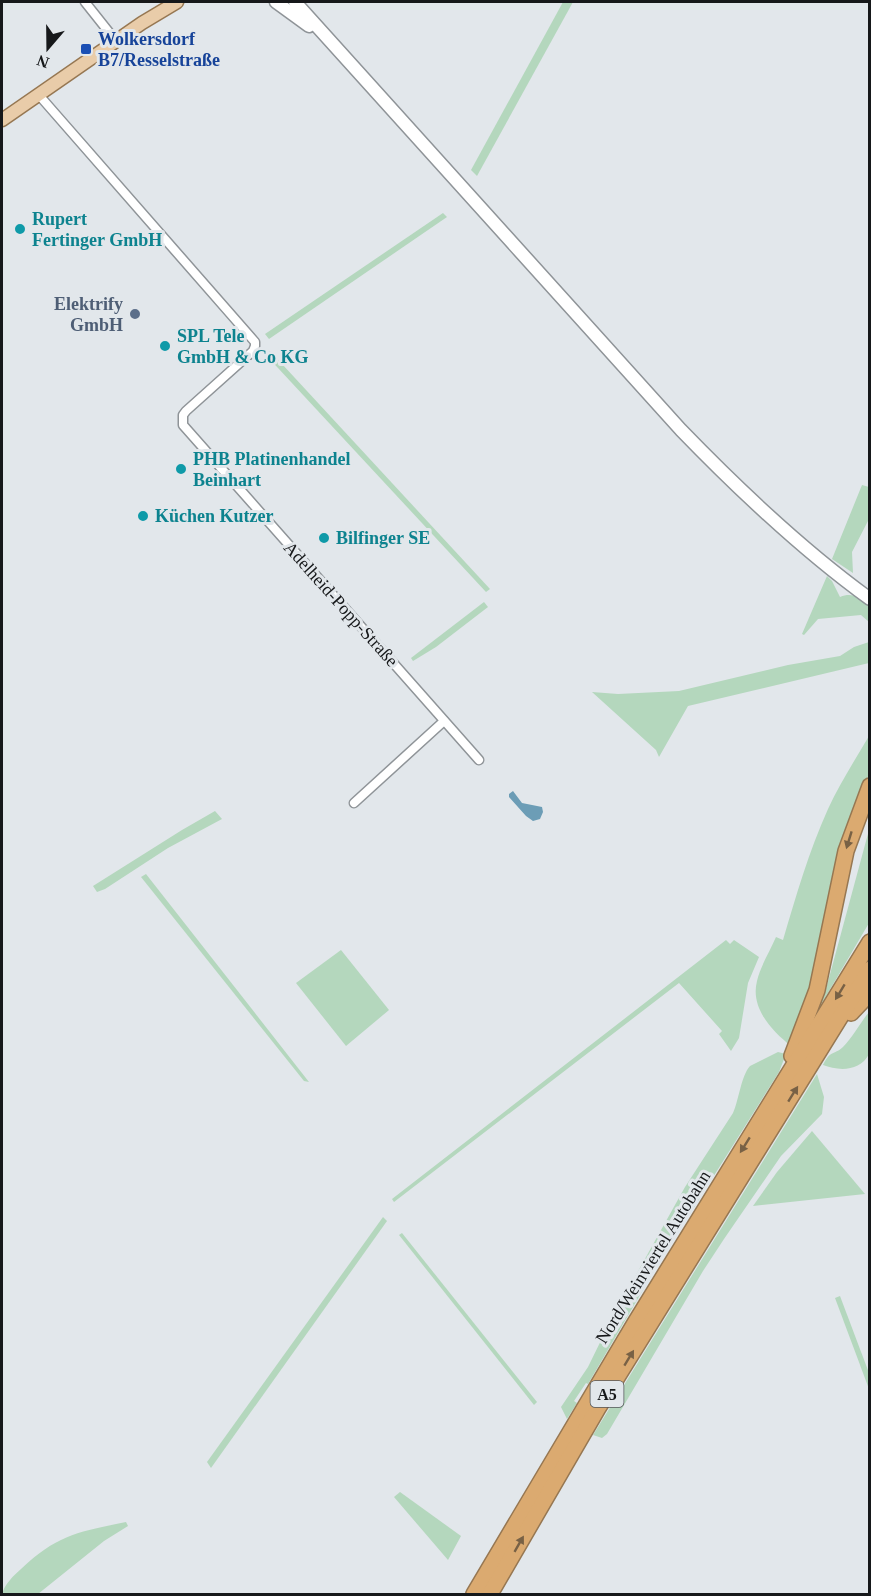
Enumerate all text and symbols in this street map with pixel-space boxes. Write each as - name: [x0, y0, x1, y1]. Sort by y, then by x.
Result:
- north arrow: [18, 18, 78, 78]
- place label: Wolkersdorf B7/Resselstraße: [98, 29, 220, 70]
- marker: Wolkersdorf B7/Resselstraße: [79, 42, 93, 56]
- text: N: [34, 52, 51, 72]
- place label: Rupert Fertinger GmbH: [32, 209, 162, 250]
- marker: Rupert Fertinger GmbH: [13, 222, 27, 236]
- place label: Elektrify GmbH: [54, 294, 123, 335]
- marker: Elektrify GmbH: [128, 307, 142, 321]
- place label: SPL Tele GmbH & Co KG: [177, 326, 309, 367]
- marker: SPL Tele GmbH & Co KG: [158, 339, 172, 353]
- place label: PHB Platinenhandel Beinhart: [193, 449, 351, 490]
- marker: PHB Platinenhandel Beinhart: [174, 462, 188, 476]
- place label: Küchen Kutzer: [155, 506, 274, 526]
- marker: Küchen Kutzer: [136, 509, 150, 523]
- place label: Bilfinger SE: [336, 528, 430, 548]
- marker: Bilfinger SE: [317, 531, 331, 545]
- street label: Adelheid-Popp-Straße: [280, 537, 402, 671]
- one-way arrow: [844, 832, 853, 850]
- one-way arrow: [834, 984, 845, 1000]
- one-way arrow: [788, 1086, 799, 1102]
- one-way arrow: [740, 1137, 751, 1153]
- street label: Nord/Weinviertel Autobahn: [592, 1167, 714, 1347]
- one-way arrow: [623, 1350, 634, 1366]
- road number: A5: [590, 1381, 624, 1407]
- one-way arrow: [514, 1536, 525, 1552]

